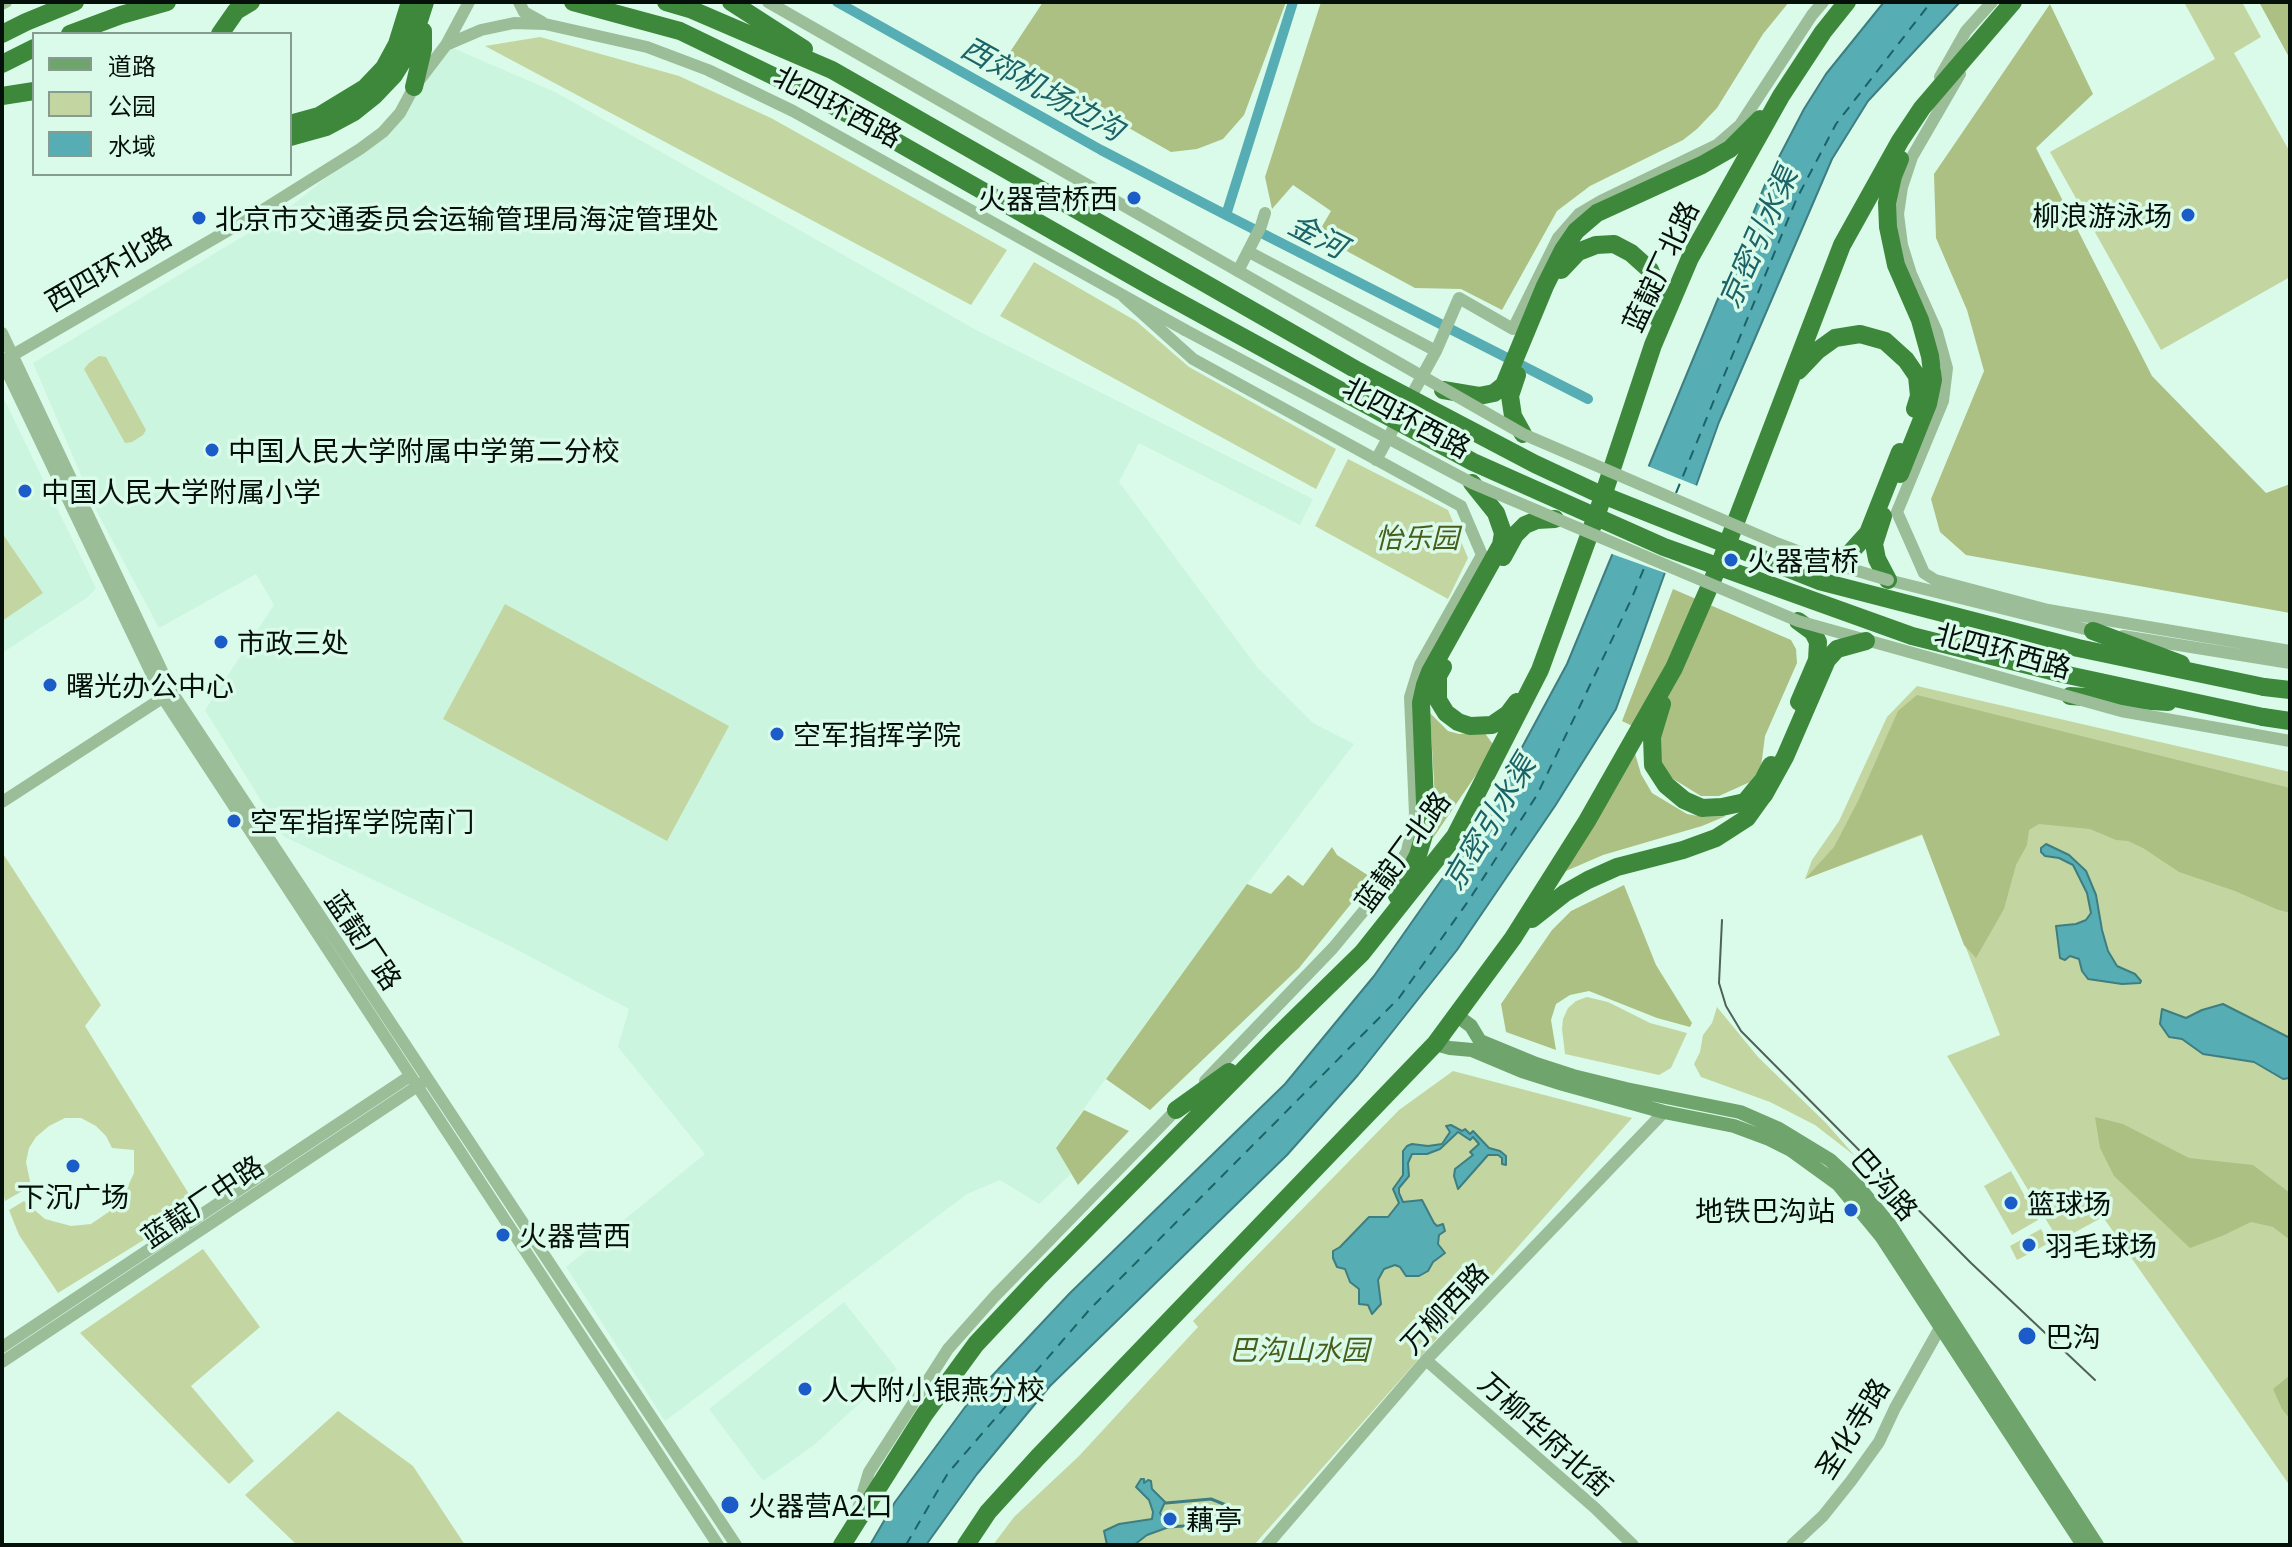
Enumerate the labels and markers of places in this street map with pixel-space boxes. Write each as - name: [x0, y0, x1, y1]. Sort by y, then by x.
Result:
- place label: 火器营桥西: [978, 181, 1118, 215]
- marker: 火器营桥西: [1125, 189, 1143, 207]
- place label: 柳浪游泳场: [2032, 198, 2172, 232]
- place label: 北京市交通委员会运输管理局海淀管理处: [215, 201, 719, 235]
- marker: 柳浪游泳场: [2179, 206, 2197, 224]
- marker: 北京市交通委员会运输管理局海淀管理处: [190, 209, 208, 227]
- place label: 中国人民大学附属中学第二分校: [228, 433, 620, 467]
- marker: 中国人民大学附属中学第二分校: [203, 441, 221, 459]
- place label: 中国人民大学附属小学: [41, 474, 321, 508]
- marker: 中国人民大学附属小学: [16, 482, 34, 500]
- place label: 火器营桥: [1747, 543, 1859, 577]
- marker: 火器营桥: [1722, 551, 1740, 569]
- place label: 市政三处: [237, 625, 349, 659]
- marker: 市政三处: [212, 633, 230, 651]
- place label: 曙光办公中心: [66, 668, 234, 702]
- marker: 曙光办公中心: [41, 676, 59, 694]
- place label: 空军指挥学院: [793, 717, 961, 751]
- marker: 空军指挥学院: [768, 725, 786, 743]
- place label: 空军指挥学院南门: [250, 804, 474, 838]
- marker: 空军指挥学院南门: [225, 812, 243, 830]
- marker: 下沉广场: [64, 1157, 82, 1175]
- place label: 下沉广场: [17, 1179, 129, 1213]
- place label: 篮球场: [2027, 1186, 2111, 1220]
- place label: 地铁巴沟站: [1695, 1193, 1835, 1227]
- marker: 篮球场: [2002, 1194, 2020, 1212]
- marker: 地铁巴沟站: [1842, 1201, 1860, 1219]
- place label: 火器营西: [519, 1218, 631, 1252]
- marker: 火器营西: [494, 1226, 512, 1244]
- place label: 羽毛球场: [2045, 1228, 2157, 1262]
- marker: 羽毛球场: [2020, 1236, 2038, 1254]
- place label: 巴沟: [2045, 1319, 2101, 1353]
- marker: 巴沟: [2016, 1325, 2038, 1347]
- place label: 人大附小银燕分校: [821, 1372, 1045, 1406]
- marker: 人大附小银燕分校: [796, 1380, 814, 1398]
- place label: 火器营A2口: [748, 1488, 893, 1522]
- marker: 火器营A2口: [719, 1494, 741, 1516]
- place label: 藕亭: [1186, 1502, 1242, 1536]
- marker: 藕亭: [1161, 1510, 1179, 1528]

